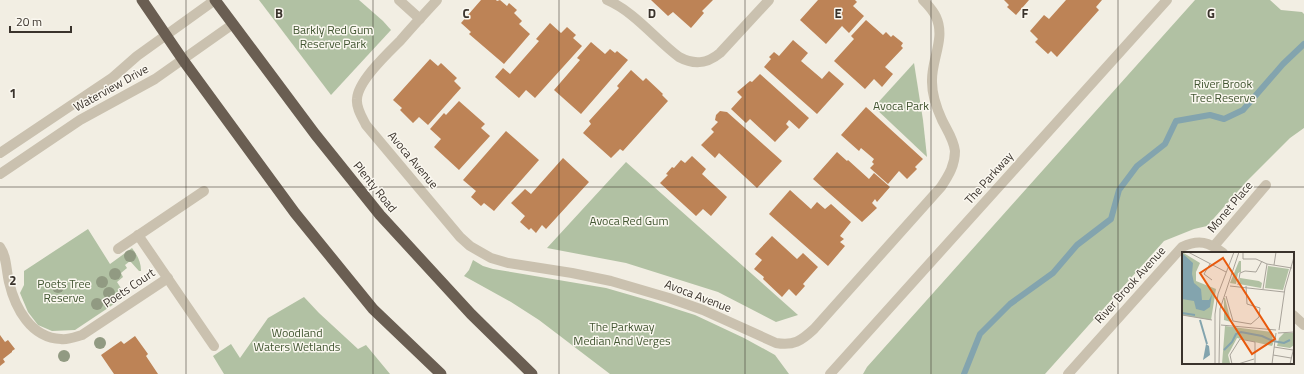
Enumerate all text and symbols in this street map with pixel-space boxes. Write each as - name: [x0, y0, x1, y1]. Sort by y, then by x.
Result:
- text: B: [275, 3, 283, 23]
- text: C: [462, 3, 470, 23]
- text: D: [648, 3, 656, 23]
- text: E: [834, 3, 842, 23]
- text: F: [1022, 3, 1029, 23]
- text: G: [1207, 3, 1215, 23]
- scale bar: [10, 8, 71, 34]
- text: 20 m: [16, 12, 42, 31]
- park label: Barkly Red Gum Reserve Park: [293, 20, 373, 53]
- street label: Waterview Drive: [70, 59, 152, 116]
- park label: River Brook Tree Reserve: [1191, 74, 1255, 107]
- text: 1: [9, 83, 17, 103]
- park label: Avoca Park: [873, 96, 929, 115]
- street label: Avoca Avenue: [383, 127, 443, 193]
- street label: The Parkway: [960, 147, 1018, 208]
- street label: Plenty Road: [349, 157, 402, 216]
- street label: Monet Place: [1202, 177, 1257, 237]
- park label: Avoca Red Gum: [590, 211, 668, 230]
- street label: River Brook Avenue: [1090, 242, 1170, 328]
- inset map: [1182, 252, 1294, 364]
- street label: Poets Court: [99, 263, 159, 312]
- text: 2: [9, 270, 17, 290]
- park label: Poets Tree Reserve: [37, 274, 91, 307]
- street label: Avoca Avenue: [662, 274, 734, 317]
- park label: The Parkway Median And Verges: [573, 317, 671, 350]
- park label: Woodland Waters Wetlands: [254, 323, 341, 356]

